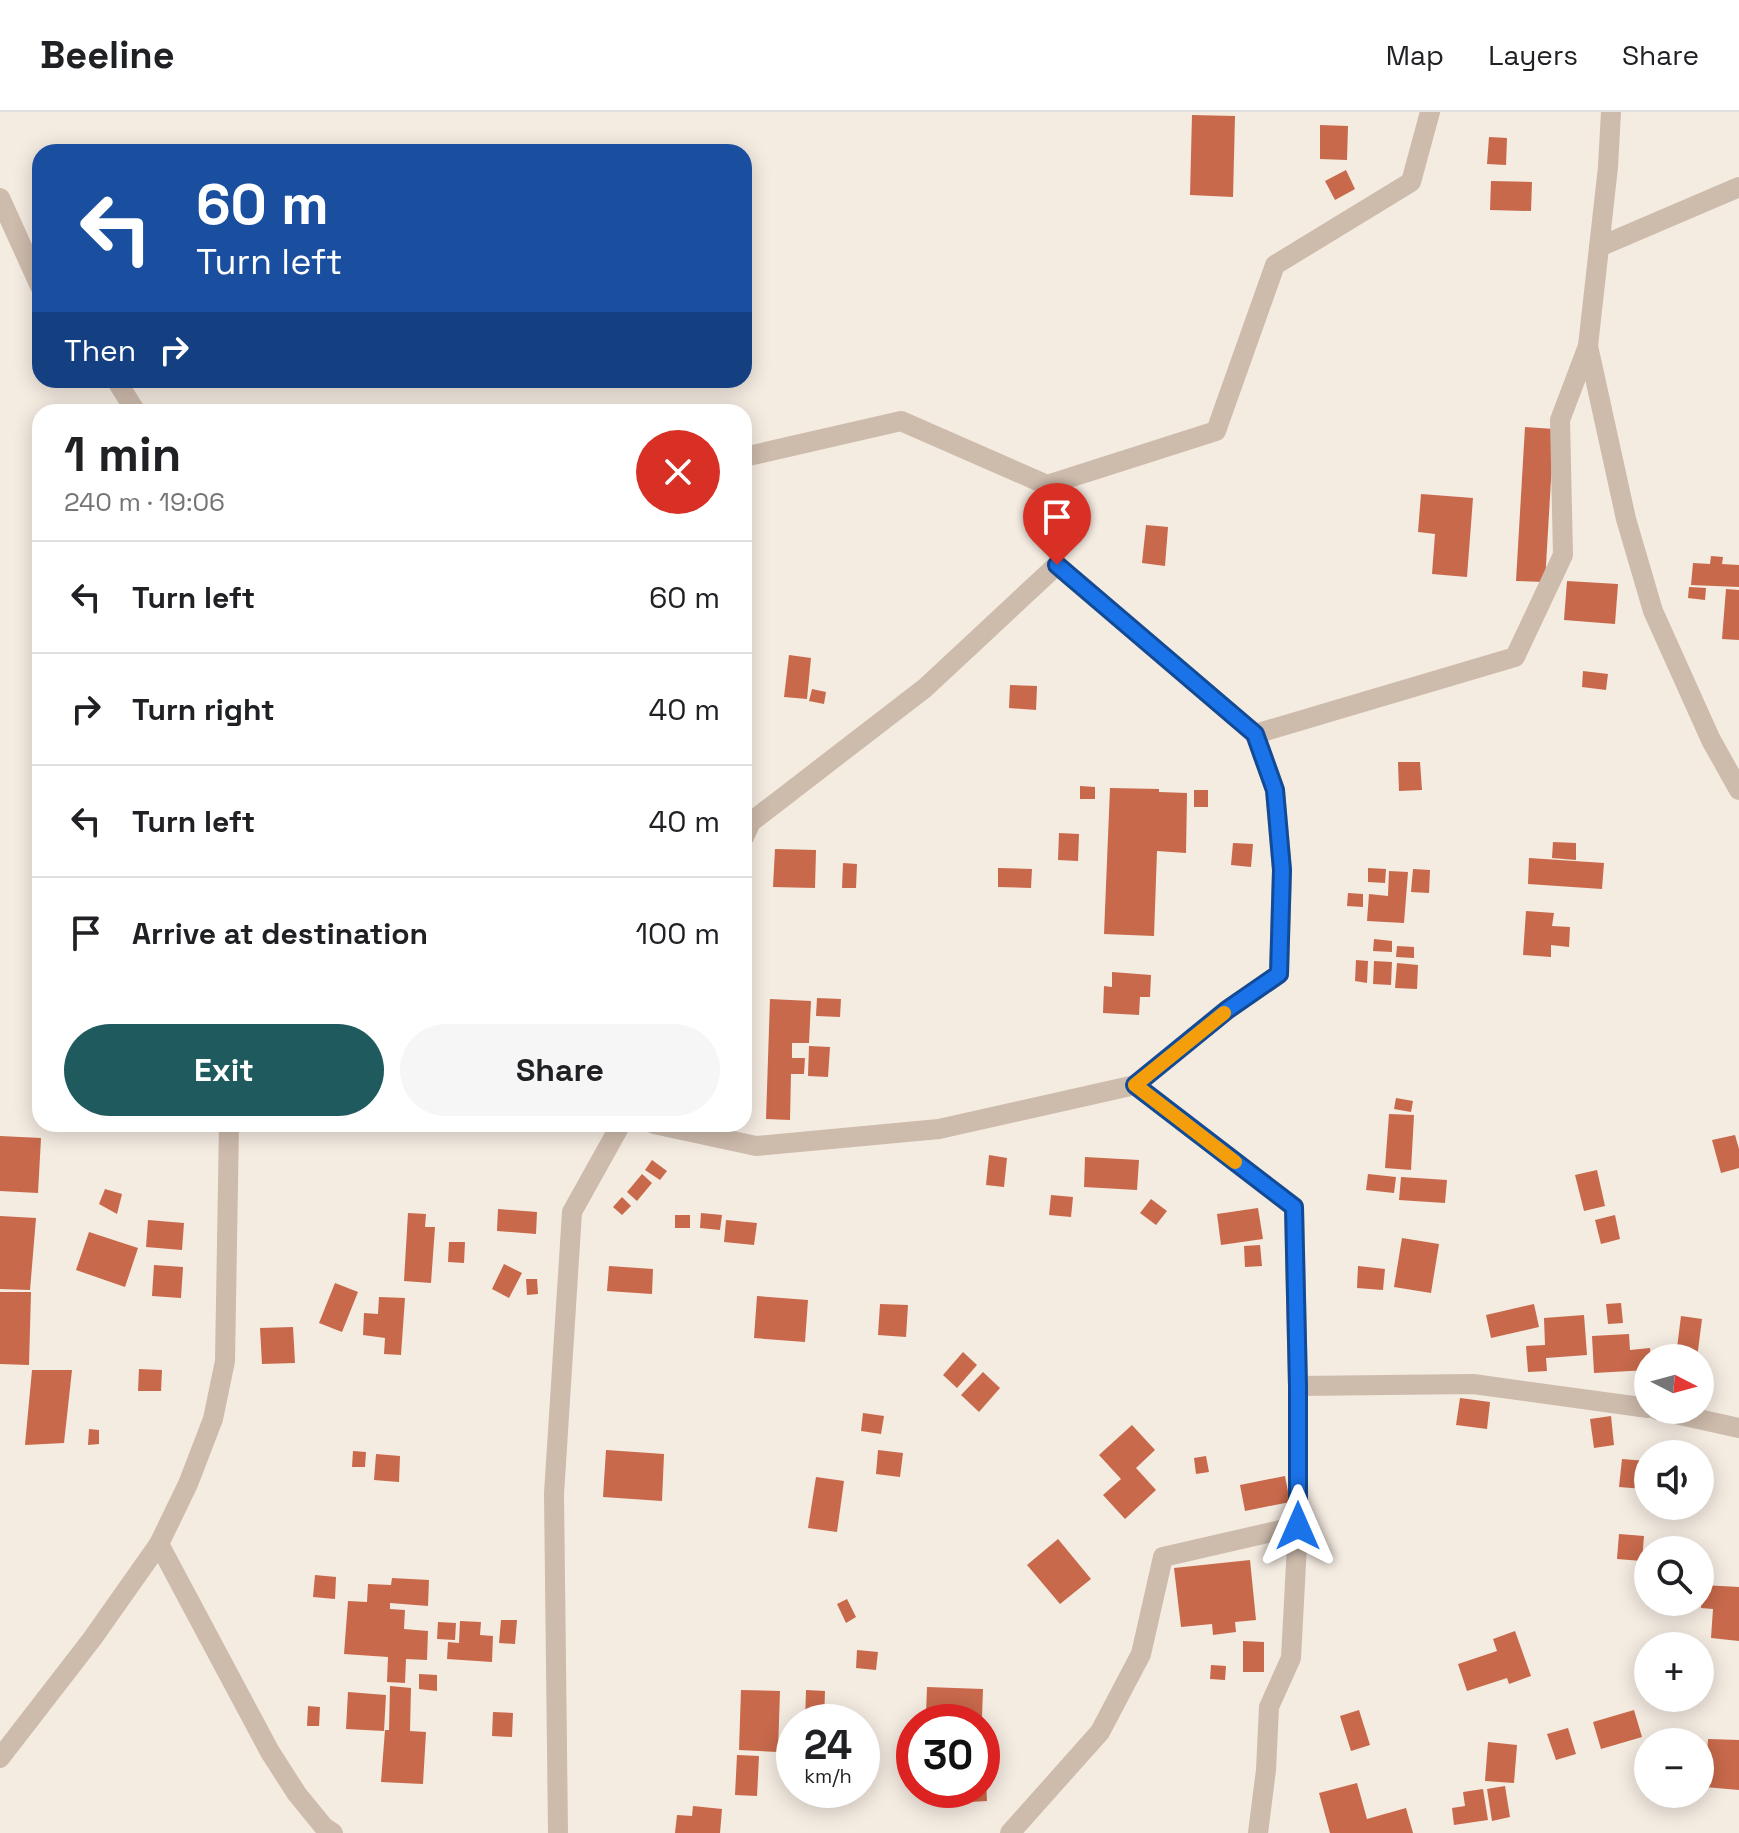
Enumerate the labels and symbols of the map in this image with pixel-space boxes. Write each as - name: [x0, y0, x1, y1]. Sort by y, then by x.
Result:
- pin: [1023, 483, 1091, 565]
- north arrow: [1634, 1344, 1714, 1424]
- position arrow: [1256, 1484, 1340, 1568]
- speed limit sign: 30: [896, 1704, 1000, 1808]

